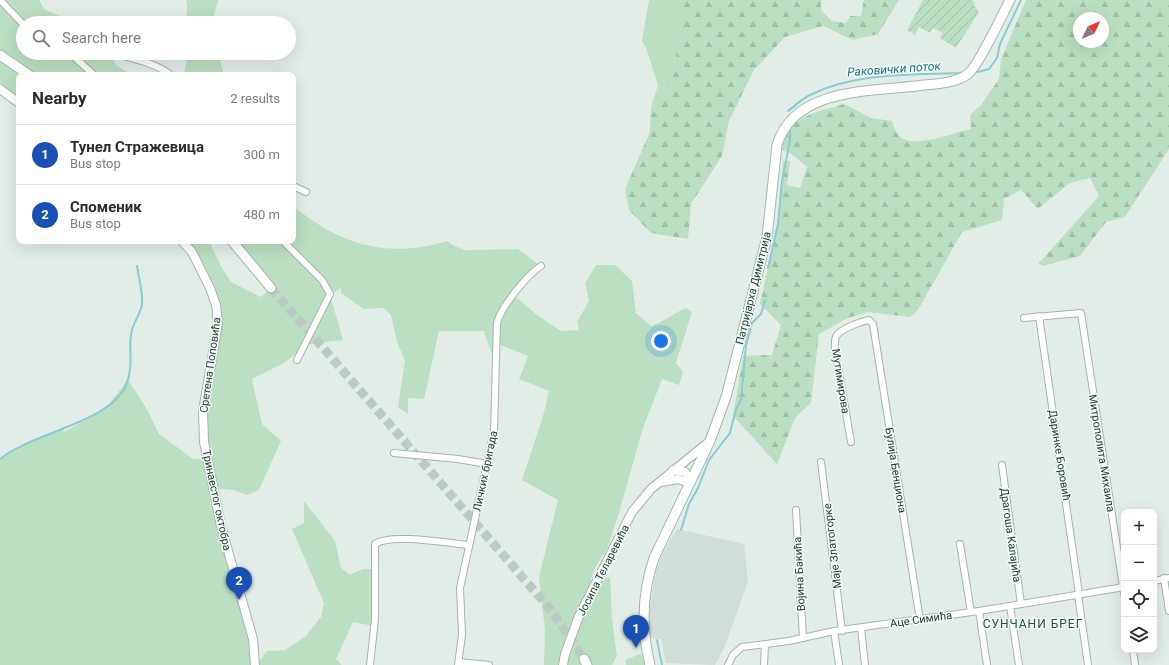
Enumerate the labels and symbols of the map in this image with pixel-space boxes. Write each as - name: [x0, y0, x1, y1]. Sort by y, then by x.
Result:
- north arrow: [1073, 12, 1109, 48]
- water label: Раковички поток: [847, 59, 942, 79]
- street label: Патријарха Димитрија: [733, 230, 774, 346]
- street label: Сретена Поповића: [197, 316, 224, 414]
- your location: [651, 331, 671, 351]
- street label: Мутимирова: [829, 348, 852, 415]
- street label: Митрополита Михаила: [1086, 393, 1117, 513]
- street label: Даринке Боровић: [1046, 409, 1073, 502]
- street label: Булија Бенциона: [882, 426, 909, 514]
- street label: Личких бригада: [471, 429, 500, 513]
- street label: Тринаестог октобра: [199, 448, 234, 552]
- street label: Драгоша Калајића: [997, 487, 1024, 583]
- street label: Маје Златогорке: [821, 503, 844, 589]
- street label: Јосипа Теларевића: [575, 523, 632, 618]
- street label: Војина Бакића: [791, 536, 808, 612]
- pin: 2: [226, 567, 252, 600]
- street label: Аце Симића: [889, 609, 953, 630]
- pin: 1: [623, 615, 649, 648]
- district label: СУНЧАНИ БРЕГ: [983, 617, 1083, 631]

